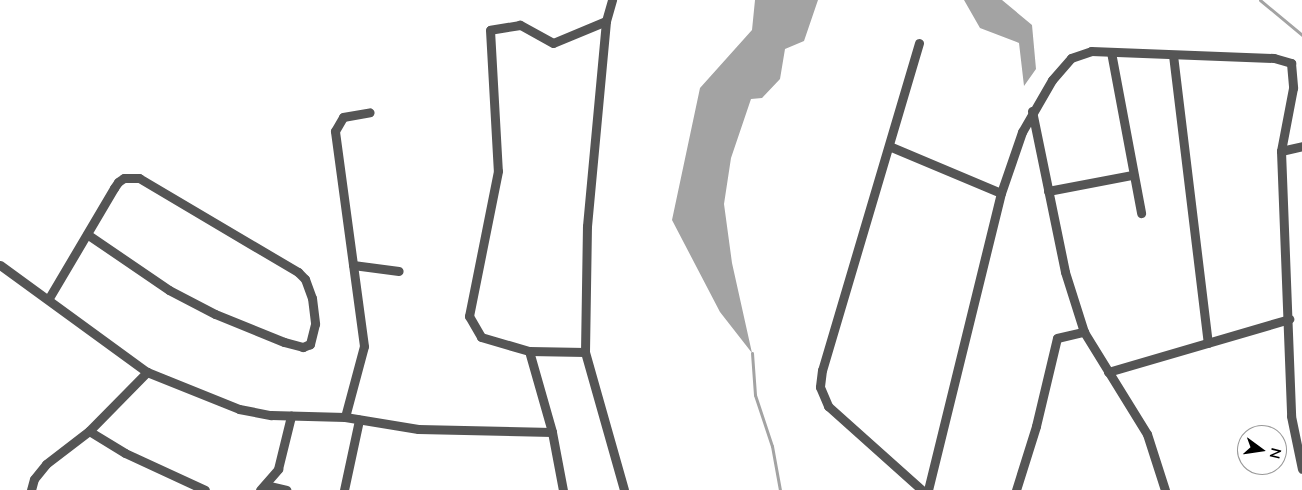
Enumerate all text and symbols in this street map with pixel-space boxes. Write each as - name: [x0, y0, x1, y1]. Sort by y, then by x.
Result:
- north arrow: [1237, 425, 1287, 475]
- text: N: [1266, 446, 1286, 461]

